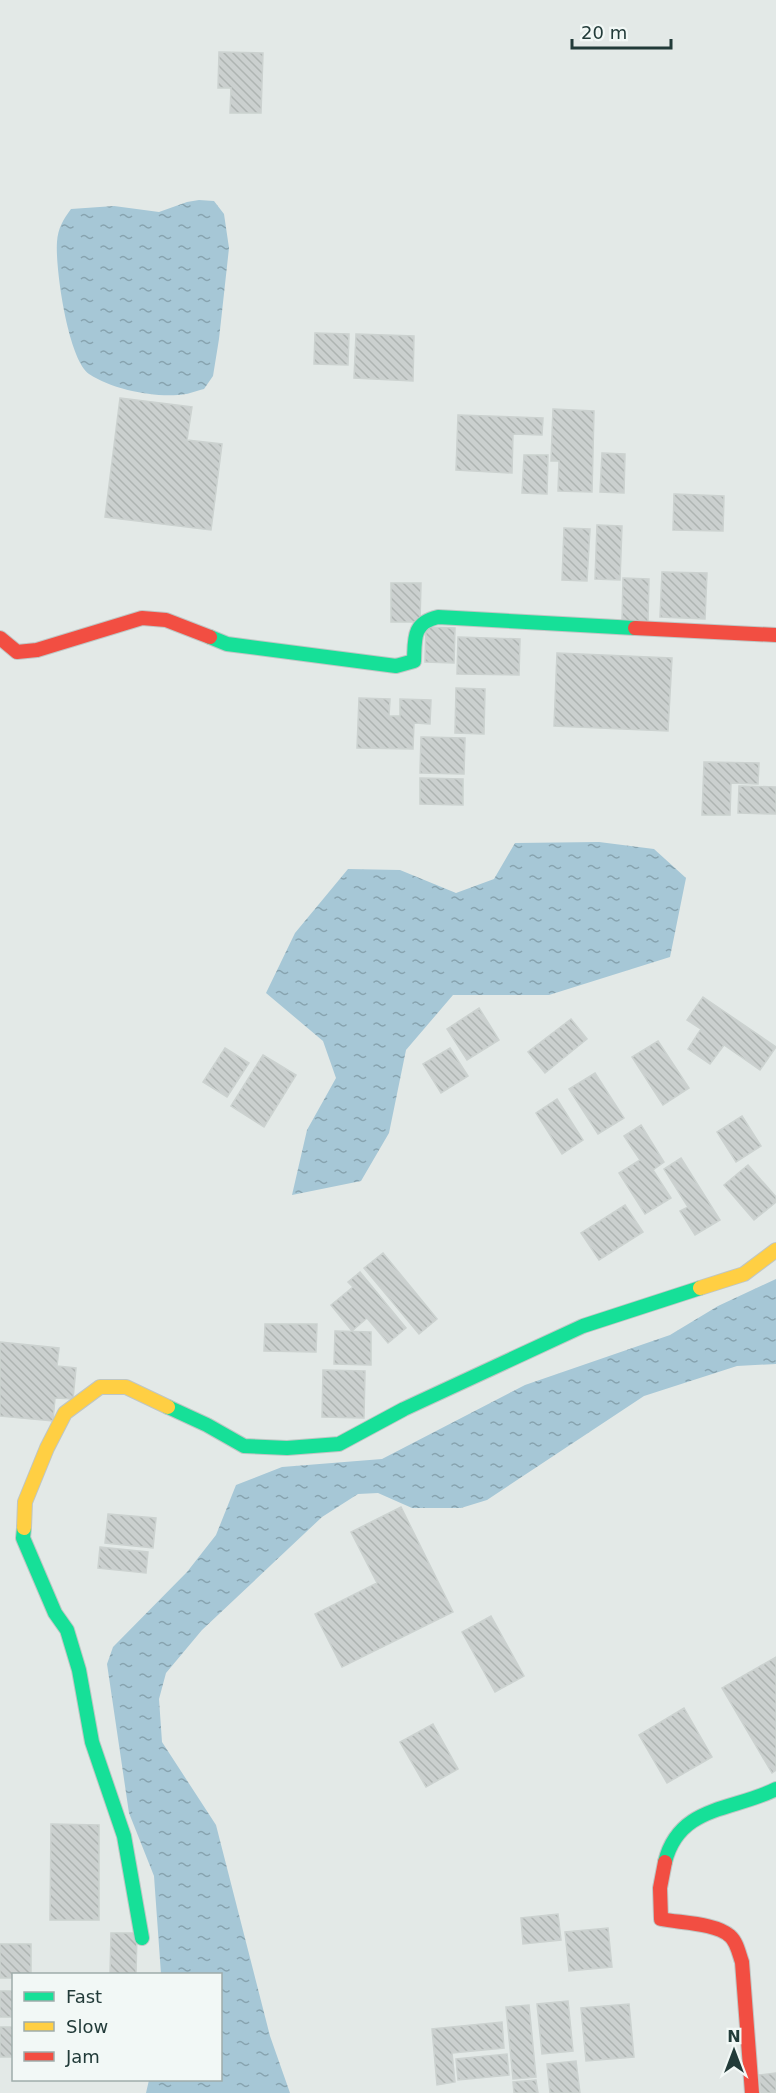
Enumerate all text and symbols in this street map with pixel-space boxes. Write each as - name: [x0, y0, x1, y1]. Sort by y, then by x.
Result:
- scale bar: [572, 12, 671, 50]
- text: 20 m: [581, 22, 627, 43]
- legend: [12, 1973, 222, 2081]
- text: Fast: [66, 1986, 102, 2007]
- text: Slow: [66, 2016, 108, 2037]
- north arrow: [704, 2021, 764, 2081]
- text: N: [727, 2027, 741, 2046]
- text: Jam: [65, 2046, 100, 2067]

